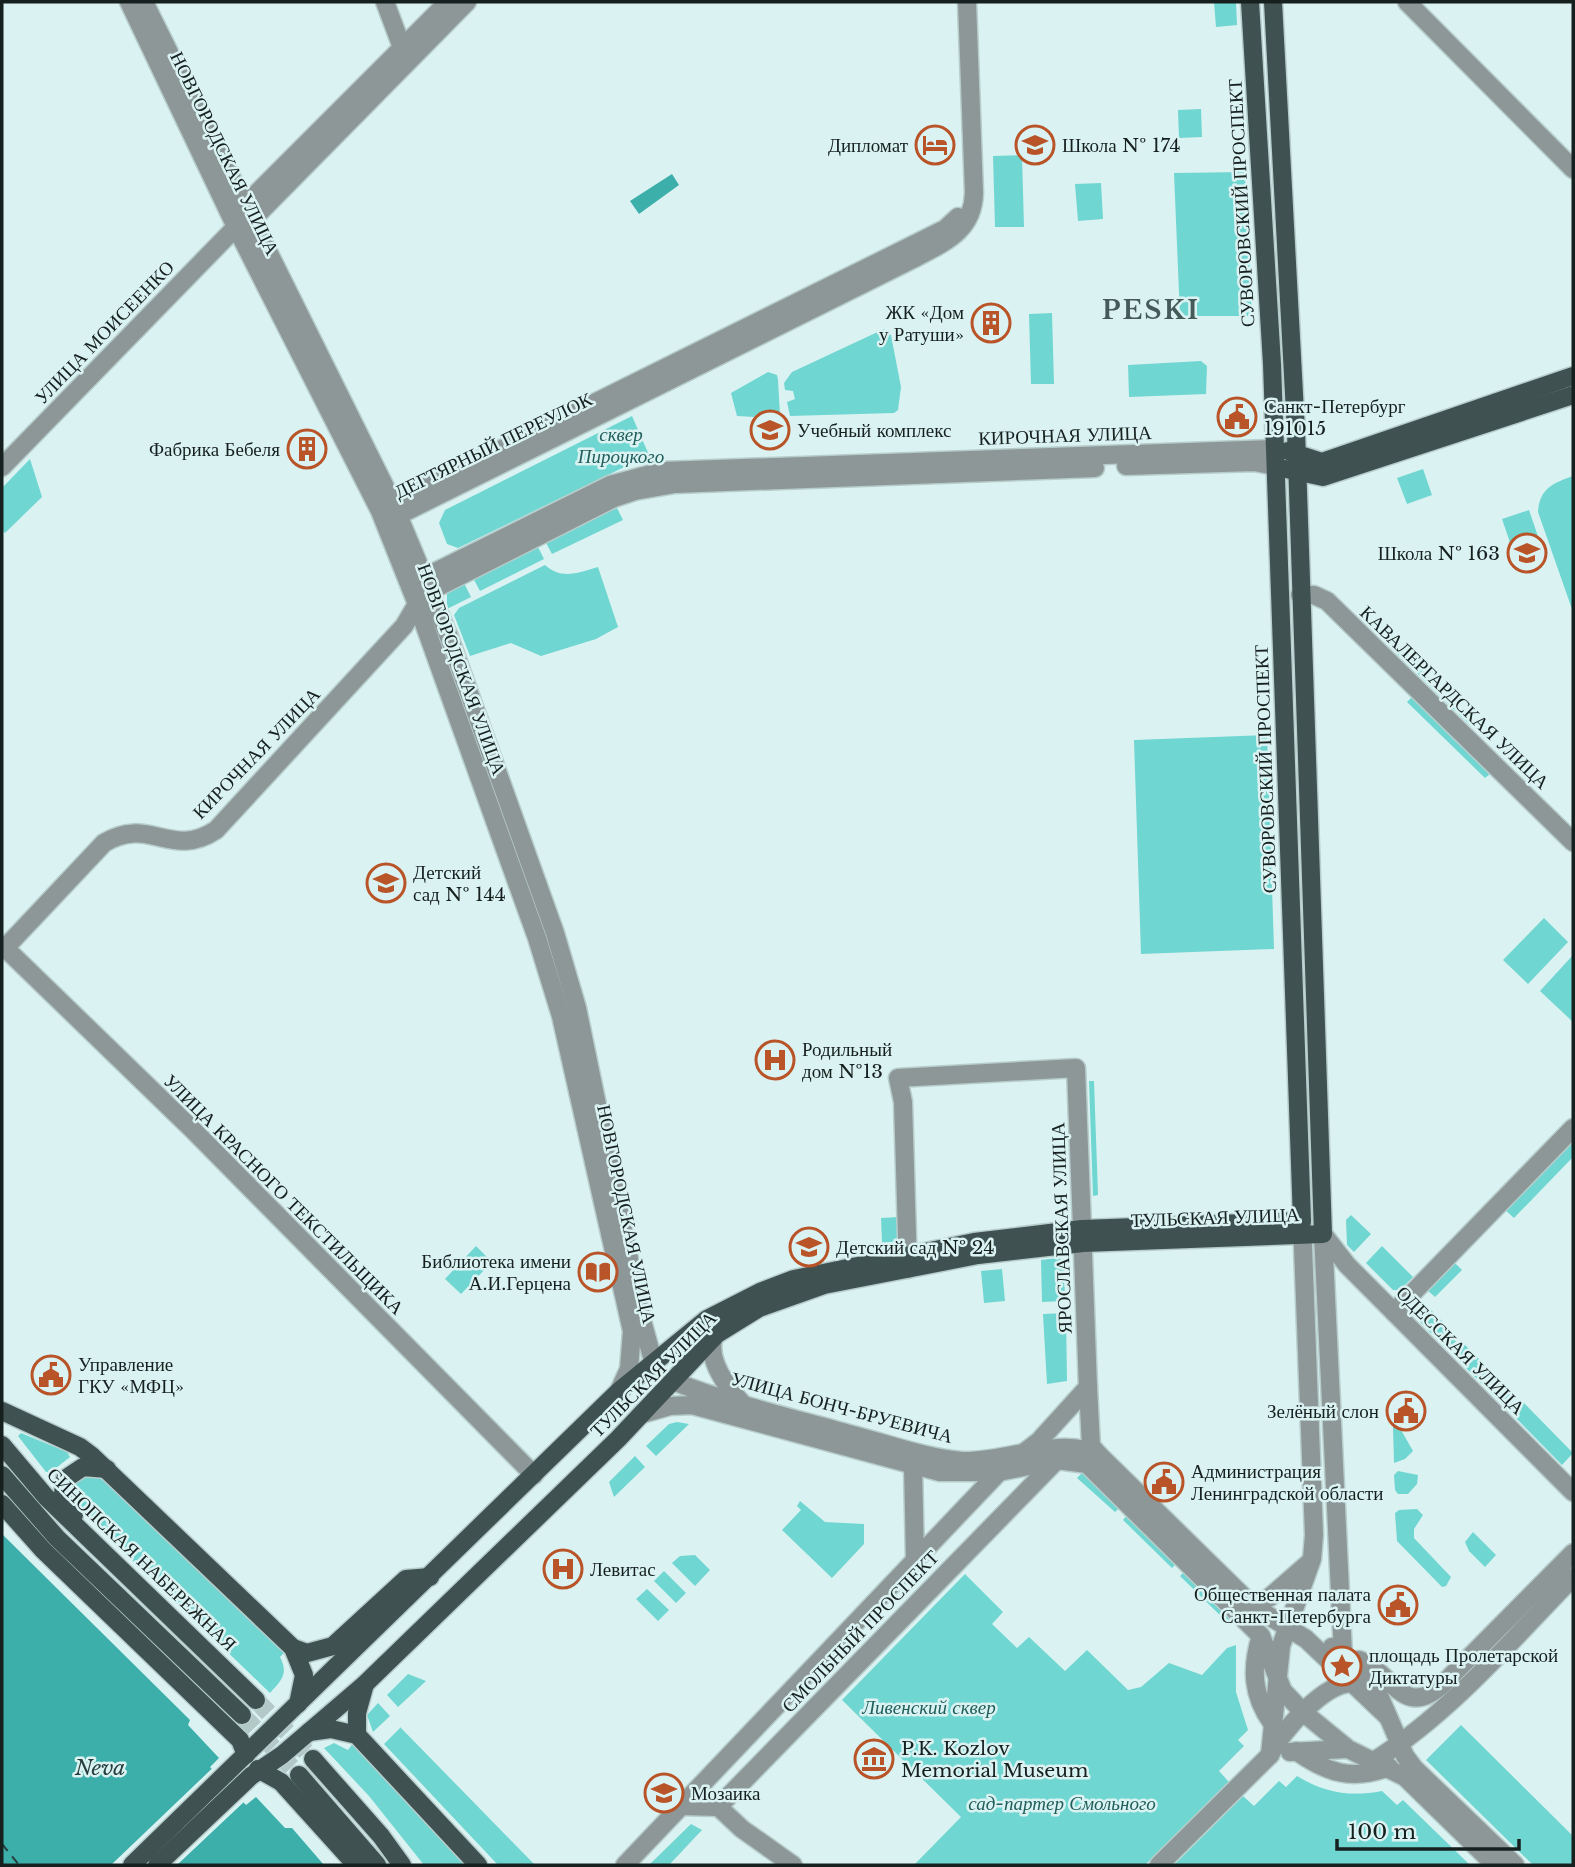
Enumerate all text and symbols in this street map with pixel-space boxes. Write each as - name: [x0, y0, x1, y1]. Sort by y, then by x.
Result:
- street label: НОВГОРОДСКАЯ УЛИЦА: [165, 48, 284, 259]
- street label: СУВОРОВСКИЙ ПРОСПЕКТ: [1223, 78, 1259, 328]
- hotel icon: Дипломат: [914, 124, 956, 166]
- school or university icon: Школа № 174: [1014, 124, 1056, 166]
- place label: Дипломат: [828, 134, 909, 157]
- place label: Школа № 174: [1062, 134, 1181, 157]
- street label: УЛИЦА МОИСЕЕНКО: [30, 256, 179, 409]
- district label: PESKI: [1102, 294, 1200, 326]
- place label: ЖК «Дом у Ратуши»: [879, 301, 964, 346]
- building icon: ЖК «Дом у Ратуши»: [970, 302, 1012, 344]
- street label: ДЕГТЯРНЫЙ ПЕРЕУЛОК: [391, 387, 596, 503]
- place label: Санкт-Петербург 191015: [1264, 395, 1406, 440]
- public building icon: Санкт-Петербург 191015: [1216, 396, 1258, 438]
- school or university icon: Учебный комплекс: [749, 409, 791, 451]
- place label: Учебный комплекс: [797, 419, 951, 442]
- street label: КИРОЧНАЯ УЛИЦА: [978, 421, 1153, 450]
- park label: сквер Пироцкого: [577, 423, 664, 468]
- building icon: Фабрика Бебеля: [286, 428, 328, 470]
- place label: Фабрика Бебеля: [149, 438, 280, 461]
- school or university icon: Школа № 163: [1506, 532, 1548, 574]
- place label: Школа № 163: [1378, 542, 1500, 565]
- street label: НОВГОРОДСКАЯ УЛИЦА: [413, 560, 511, 778]
- street label: КАВАЛЕРГАРДСКАЯ УЛИЦА: [1355, 601, 1554, 794]
- street label: СУВОРОВСКИЙ ПРОСПЕКТ: [1250, 644, 1281, 894]
- street label: КИРОЧНАЯ УЛИЦА: [188, 683, 325, 824]
- place label: Детский сад № 144: [413, 861, 506, 906]
- school or university icon: Детский сад № 144: [365, 862, 407, 904]
- place label: Родильный дом №13: [802, 1038, 892, 1083]
- hospital icon: Родильный дом №13: [754, 1039, 796, 1081]
- street label: УЛИЦА КРАСНОГО ТЕКСТИЛЬЩИКА: [159, 1069, 409, 1320]
- street label: НОВГОРОДСКАЯ УЛИЦА: [592, 1102, 661, 1326]
- street label: ЯРОСЛАВСКАЯ УЛИЦА: [1046, 1122, 1077, 1334]
- street label: ТУЛЬСКАЯ УЛИЦА: [1130, 1203, 1300, 1232]
- school or university icon: Детский сад № 24: [788, 1226, 830, 1268]
- place label: Детский сад № 24: [836, 1236, 995, 1259]
- place label: Библиотека имени А.И.Герцена: [421, 1250, 572, 1295]
- library icon: Библиотека имени А.И.Герцена: [577, 1251, 619, 1293]
- street label: ОДЕССКАЯ УЛИЦА: [1391, 1281, 1530, 1420]
- street label: ТУЛЬСКАЯ УЛИЦА: [586, 1306, 721, 1442]
- place label: Управление ГКУ «МФЦ»: [78, 1353, 184, 1398]
- public building icon: Управление ГКУ «МФЦ»: [30, 1354, 72, 1396]
- street label: УЛИЦА БОНЧ-БРУЕВИЧА: [728, 1367, 956, 1448]
- public building icon: Зелёный слон: [1385, 1390, 1427, 1432]
- place label: Зелёный слон: [1267, 1400, 1379, 1423]
- place label: Администрация Ленинградской области: [1191, 1460, 1383, 1505]
- public building icon: Администрация Ленинградской области: [1143, 1461, 1185, 1503]
- street label: СИНОПСКАЯ НАБЕРЕЖНАЯ: [42, 1463, 241, 1656]
- street label: СМОЛЬНЫЙ ПРОСПЕКТ: [777, 1545, 944, 1717]
- hospital icon: Левитас: [542, 1548, 584, 1590]
- place label: Левитас: [590, 1558, 656, 1581]
- place label: Общественная палата Санкт-Петербурга: [1194, 1583, 1372, 1628]
- public building icon: Общественная палата Санкт-Петербурга: [1377, 1584, 1419, 1626]
- place label: площадь Пролетарской Диктатуры: [1369, 1644, 1558, 1689]
- place icon: площадь Пролетарской Диктатуры: [1321, 1645, 1363, 1687]
- park label: Ливенский сквер: [861, 1696, 996, 1719]
- place label: P.K. Kozlov Memorial Museum: [901, 1737, 1088, 1782]
- museum icon: P.K. Kozlov Memorial Museum: [853, 1738, 895, 1780]
- water label: Neva: [74, 1755, 125, 1781]
- school or university icon: Мозаика: [643, 1772, 685, 1814]
- place label: Мозаика: [691, 1782, 761, 1805]
- park label: сад-партер Смольного: [968, 1792, 1156, 1815]
- scale bar: [1337, 1808, 1519, 1852]
- text: 100 m: [1348, 1819, 1416, 1845]

